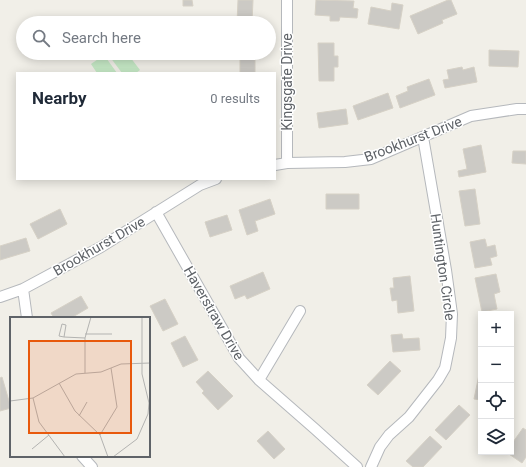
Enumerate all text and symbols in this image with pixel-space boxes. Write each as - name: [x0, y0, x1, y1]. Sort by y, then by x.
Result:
- search box: [16, 16, 276, 60]
- icon: search: [30, 27, 52, 49]
- text: Search here: [62, 29, 141, 47]
- street label: Kingsgate Drive: [279, 33, 295, 131]
- text: Nearby: [32, 88, 87, 108]
- text: 0 results: [210, 91, 260, 106]
- street label: Brookhurst Drive: [362, 113, 464, 165]
- street label: Huntington Circle: [428, 212, 458, 322]
- street label: Brookhurst Drive: [50, 213, 148, 279]
- street label: Haverstraw Drive: [181, 263, 247, 363]
- map controls: [478, 311, 514, 455]
- button: +: [478, 311, 514, 347]
- inset map: [10, 317, 150, 457]
- button: −: [478, 347, 514, 383]
- button: locate: [478, 383, 514, 419]
- button: layers: [478, 419, 514, 455]

